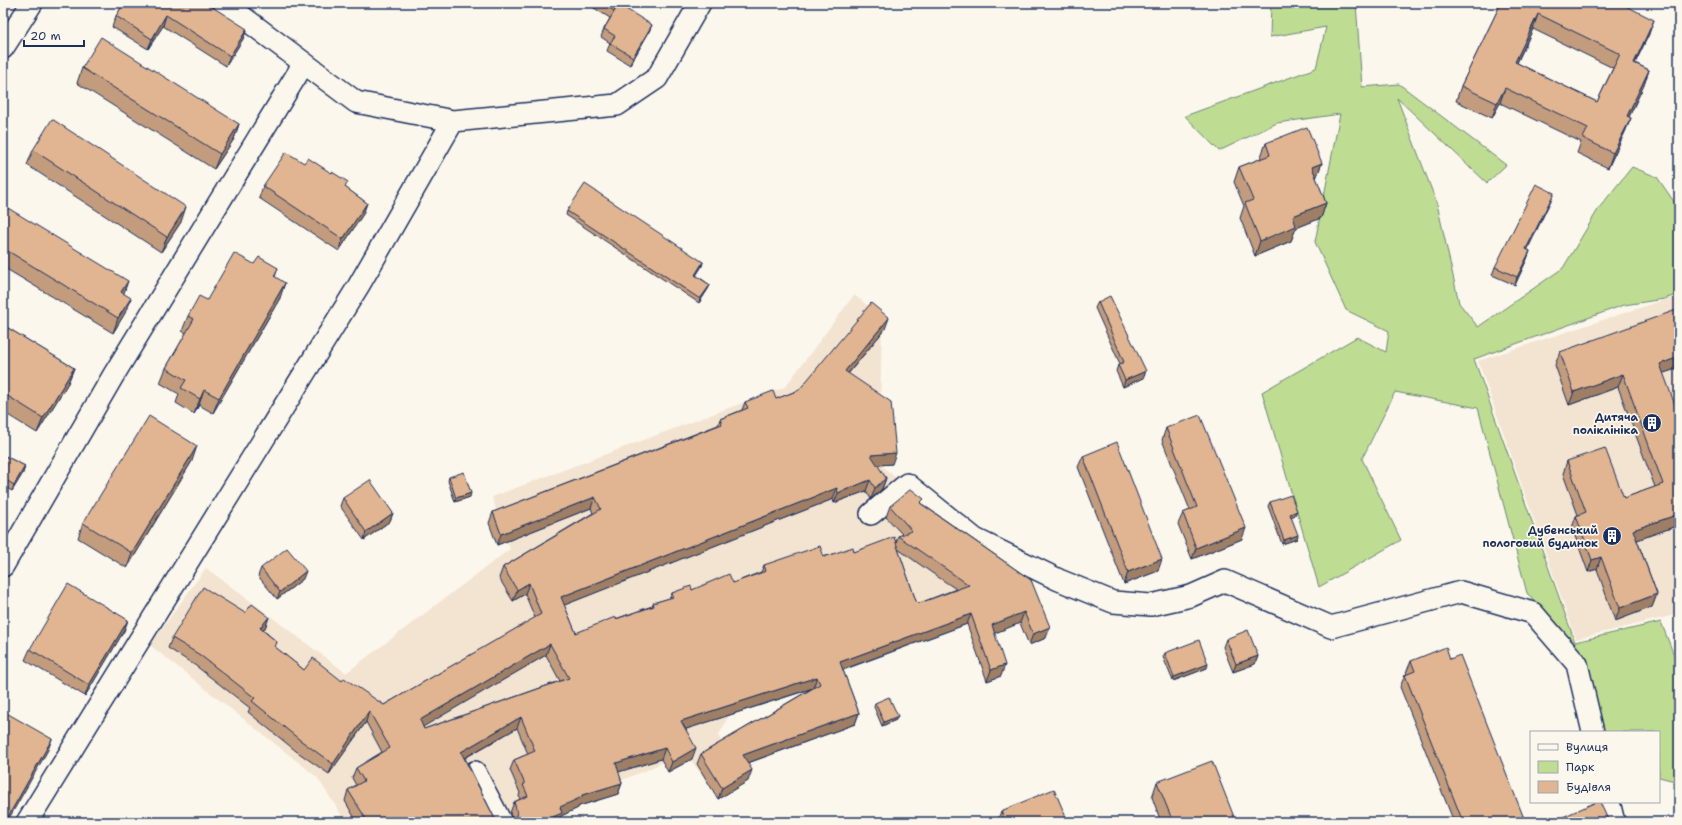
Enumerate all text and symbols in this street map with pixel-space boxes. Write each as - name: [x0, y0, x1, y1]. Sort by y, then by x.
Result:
- scale bar: [24, 22, 84, 48]
- text: 20 m: [30, 28, 61, 44]
- place label: Дитяча поліклініка: [1573, 410, 1638, 438]
- building icon: Дитяча поліклініка: [1641, 412, 1663, 434]
- place label: Дубенський пологовий будинок: [1483, 523, 1598, 551]
- building icon: Дубенський пологовий будинок: [1601, 525, 1623, 547]
- legend: [1530, 731, 1660, 803]
- text: Вулиця: [1566, 739, 1608, 755]
- text: Парк: [1566, 759, 1595, 775]
- text: Будівля: [1566, 779, 1611, 795]

